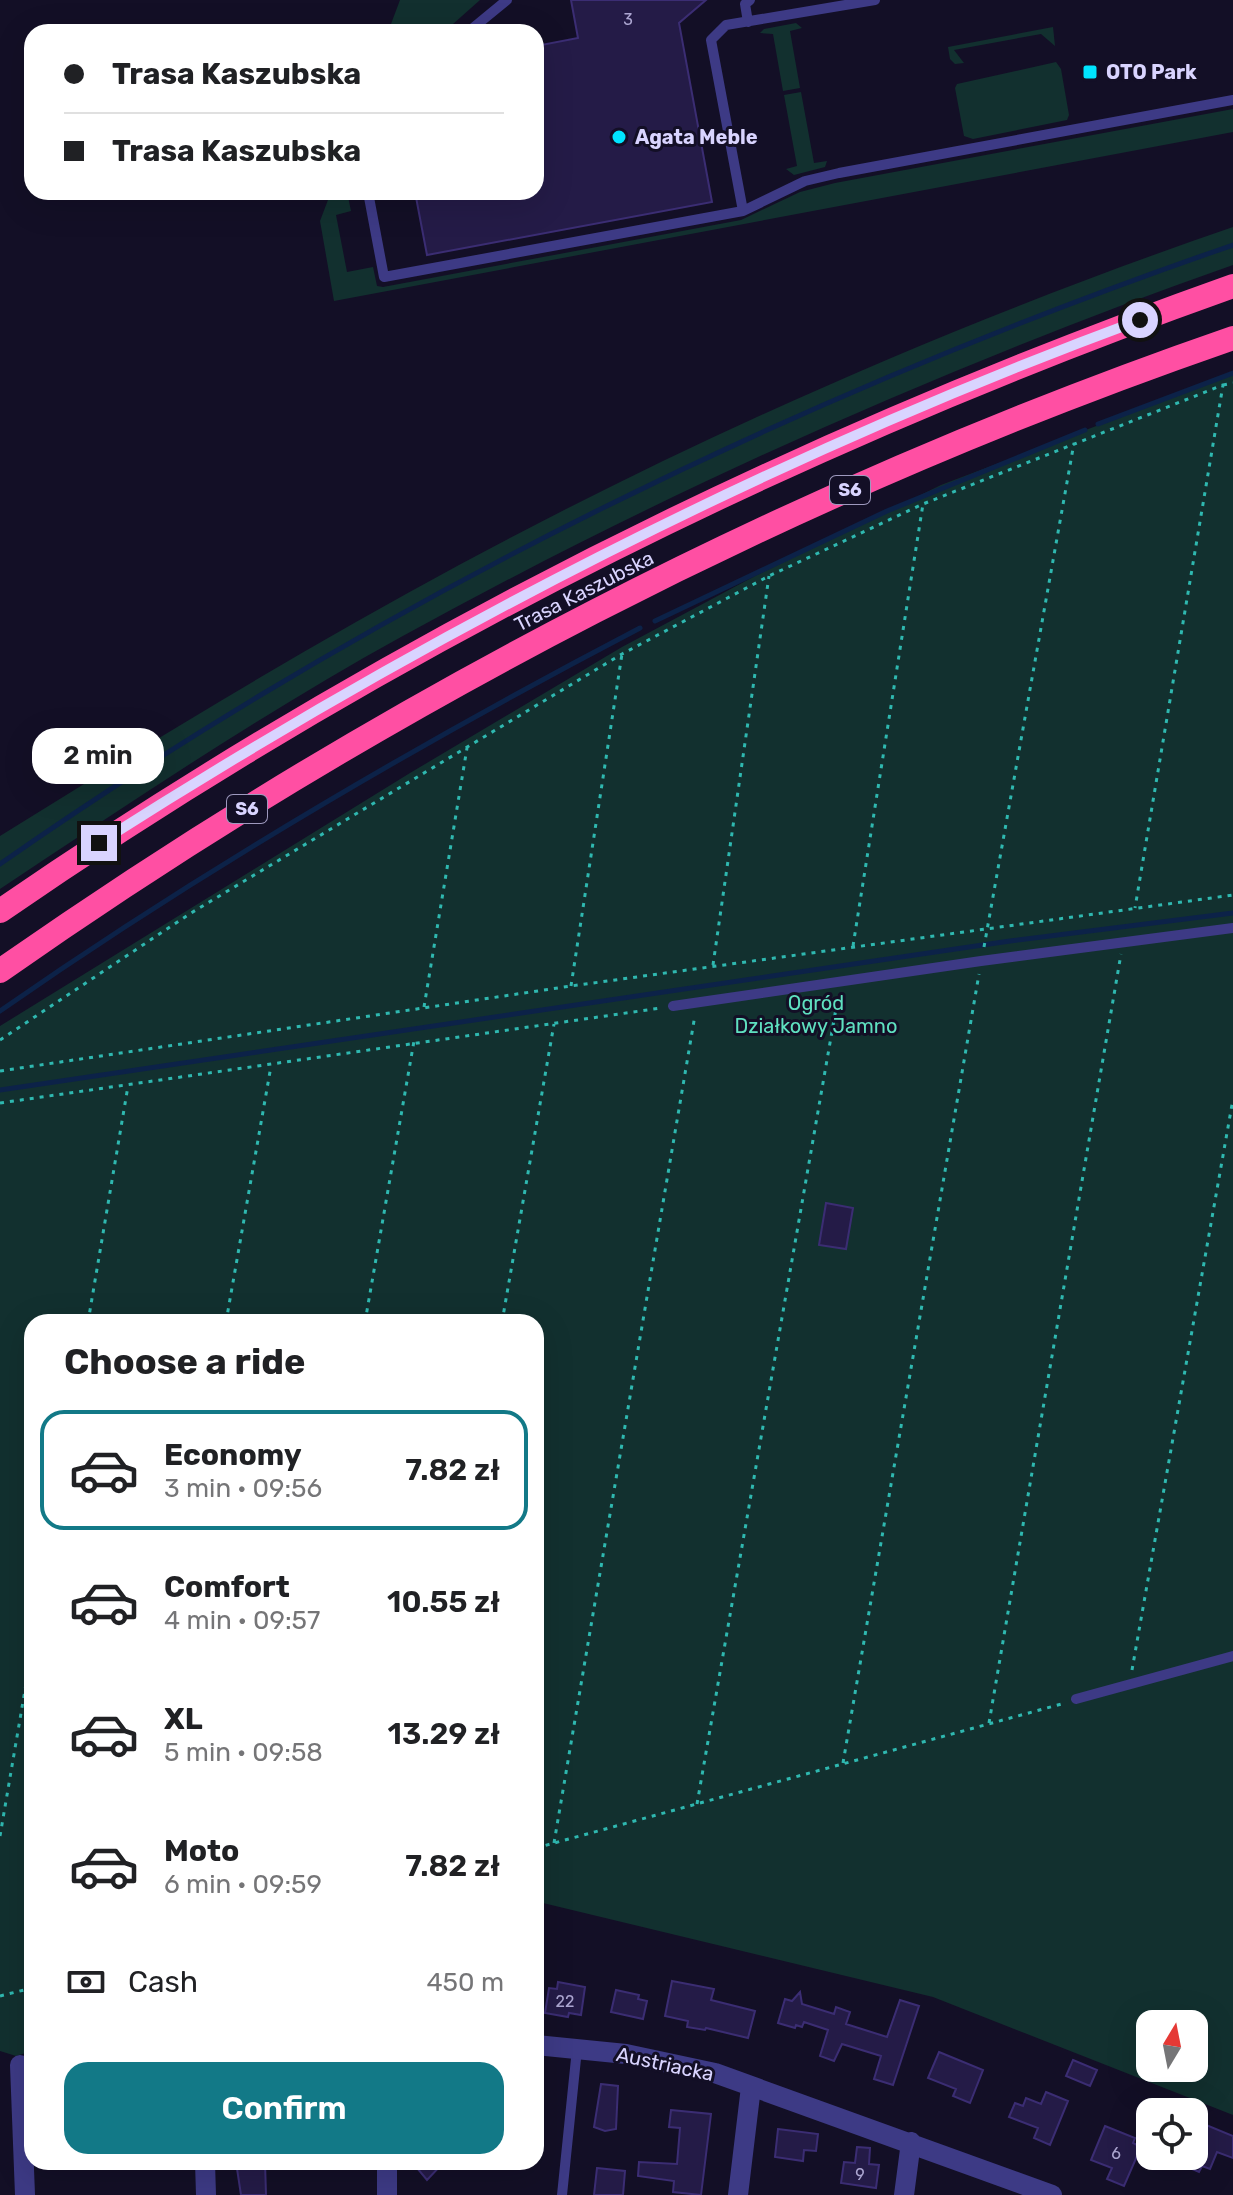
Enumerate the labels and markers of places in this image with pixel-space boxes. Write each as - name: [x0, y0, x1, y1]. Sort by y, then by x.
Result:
- place label: OTO Park: [1106, 60, 1197, 84]
- marker: OTO Park: [1081, 63, 1099, 81]
- place label: Agata Meble: [635, 125, 758, 149]
- marker: Agata Meble: [610, 128, 628, 146]

